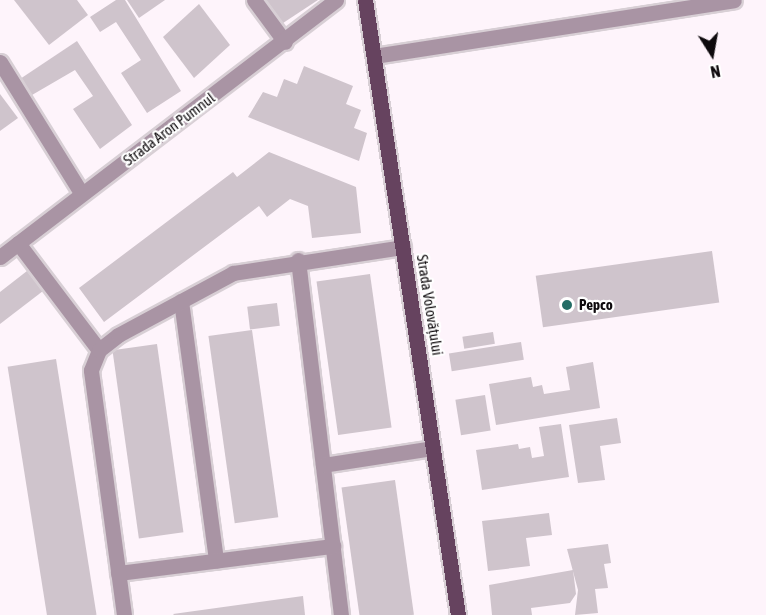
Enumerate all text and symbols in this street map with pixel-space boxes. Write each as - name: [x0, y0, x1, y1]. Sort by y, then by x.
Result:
- north arrow: [682, 24, 742, 84]
- text: N: [709, 62, 722, 81]
- street label: Strada Aron Pumnul: [120, 89, 218, 169]
- street label: Strada Volovățului: [413, 253, 447, 357]
- place label: Pepco: [579, 296, 613, 314]
- marker: Pepco: [560, 298, 574, 312]

